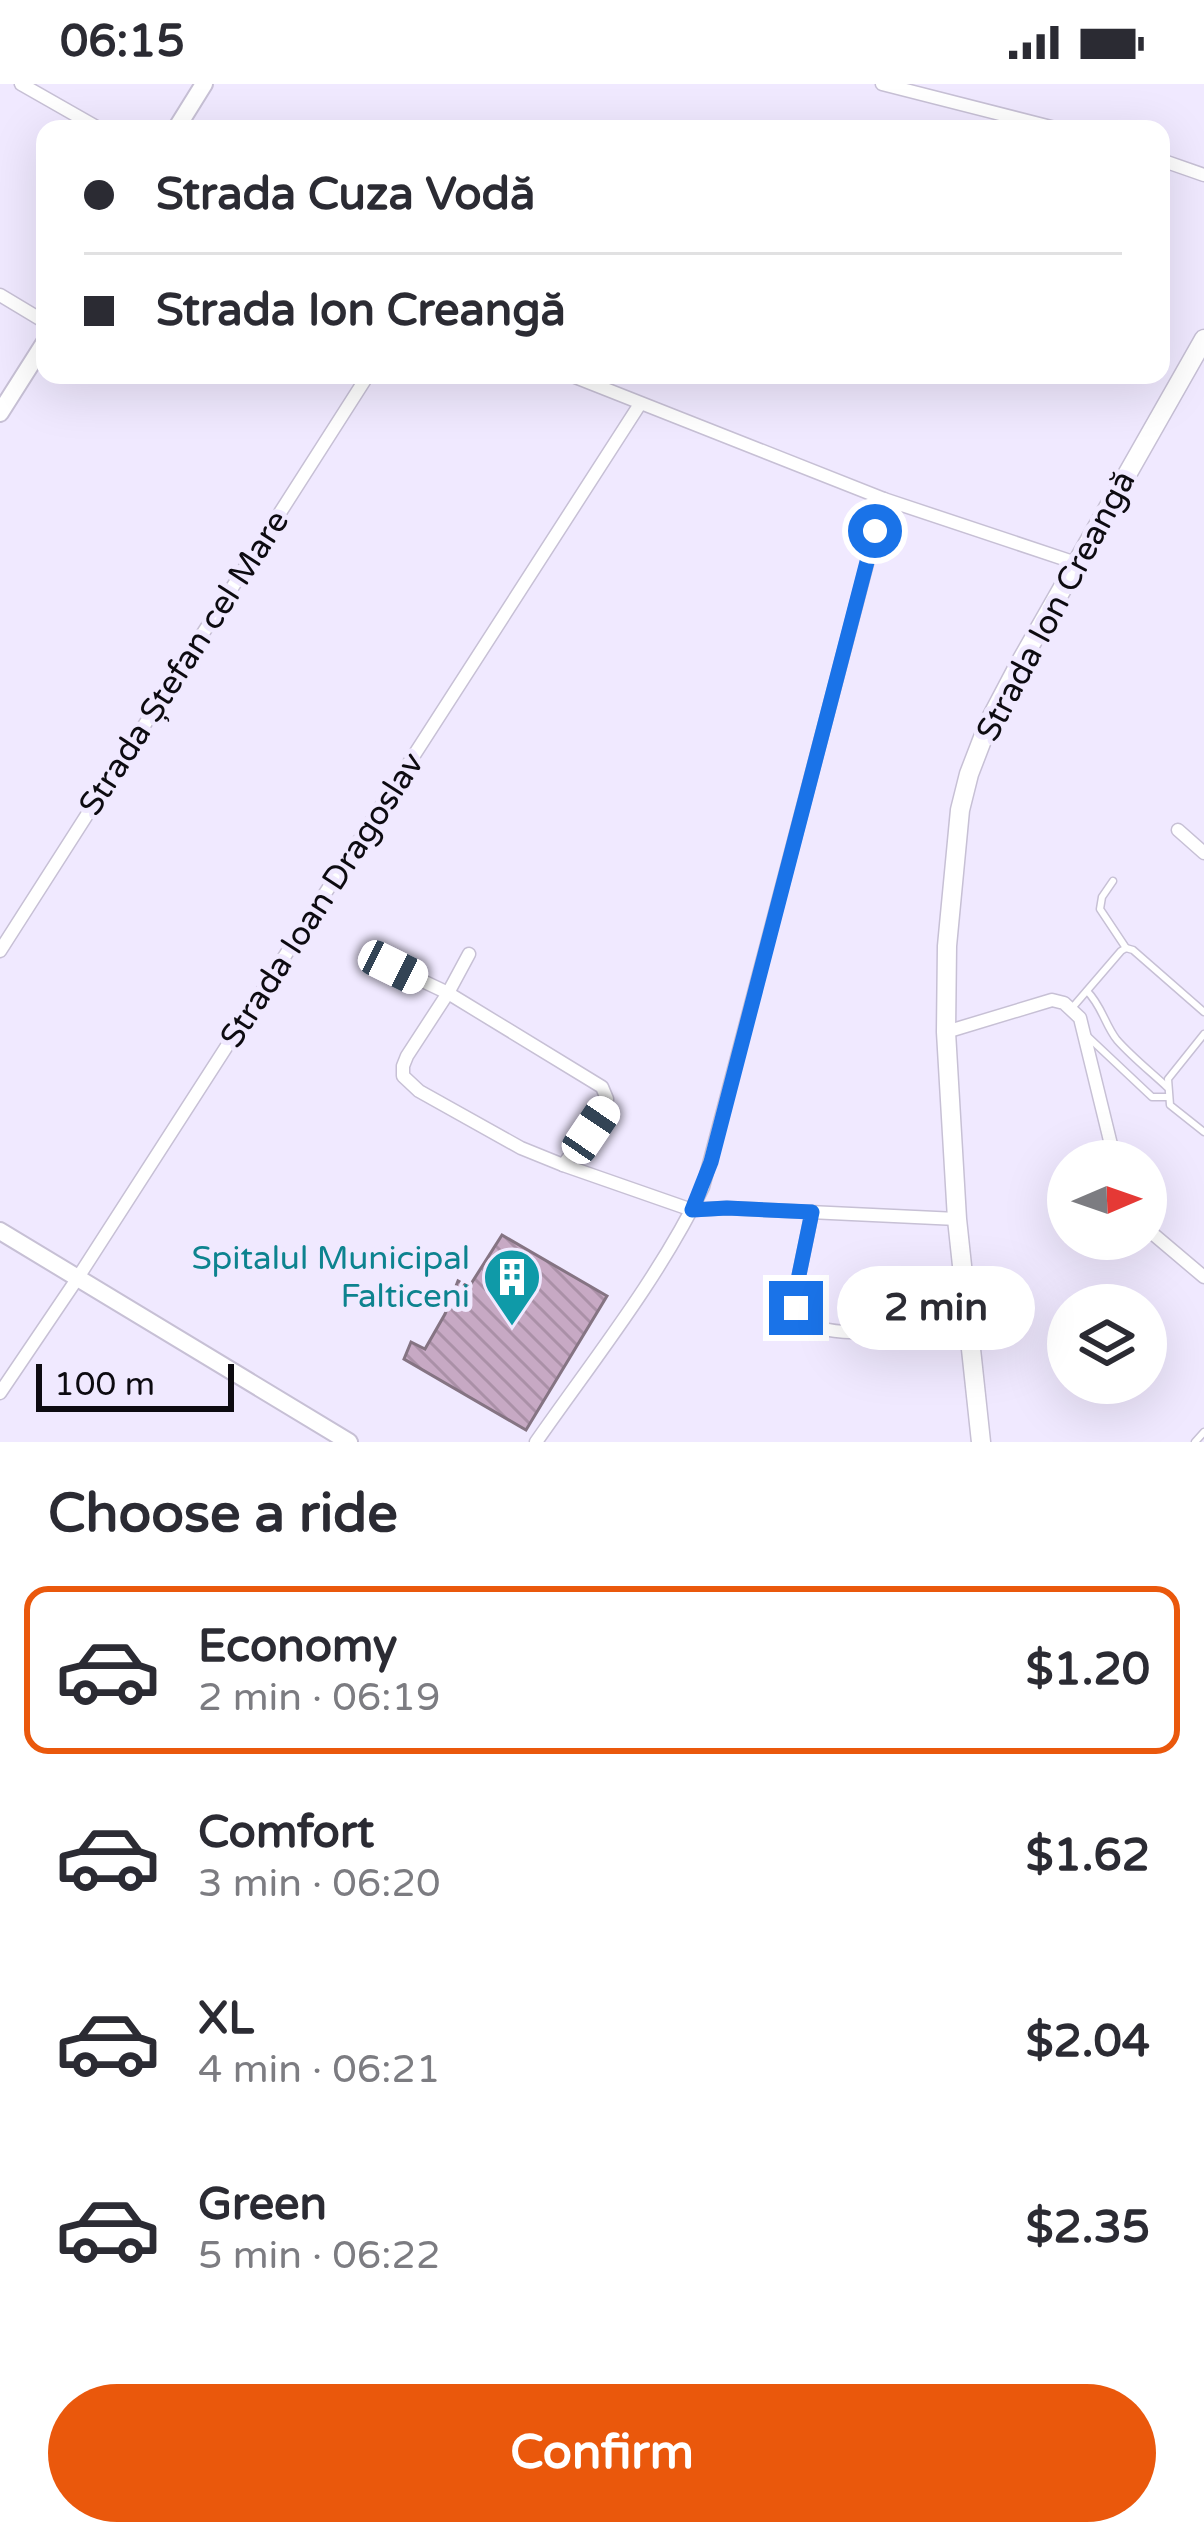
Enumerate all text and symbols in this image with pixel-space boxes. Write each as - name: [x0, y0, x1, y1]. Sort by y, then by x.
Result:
- text: 06:15: [60, 15, 185, 69]
- text: Strada Cuza Vodă: [156, 168, 535, 222]
- text: Strada Ion Creangă: [156, 284, 566, 338]
- street label: Strada Ion Creangă: [968, 464, 1144, 748]
- street label: Strada Ștefan cel Mare: [71, 503, 297, 823]
- route start: [848, 504, 902, 558]
- street label: Strada Ioan Dragoslav: [212, 745, 432, 1055]
- car: [353, 935, 433, 999]
- car: [556, 1090, 626, 1170]
- north arrow: [1047, 1140, 1167, 1260]
- map controls: [1047, 1140, 1167, 1404]
- place label: Spitalul Municipal Falticeni: [191, 1239, 470, 1316]
- building icon: Spitalul Municipal Falticeni: [481, 1246, 543, 1328]
- callout: 2 min: [838, 1266, 1036, 1350]
- route end: [769, 1281, 823, 1335]
- text: 2 min: [884, 1284, 988, 1331]
- button: layers: [1047, 1284, 1167, 1404]
- scale bar: [36, 1358, 234, 1411]
- text: 100 m: [54, 1365, 155, 1404]
- text: Choose a ride: [48, 1481, 398, 1546]
- icon: car: [54, 1616, 162, 1724]
- text: Economy: [198, 1620, 397, 1674]
- text: $1.20: [1026, 1643, 1150, 1697]
- text: 2 min · 06:19: [198, 1674, 440, 1721]
- icon: car: [54, 1802, 162, 1910]
- text: Comfort: [198, 1806, 374, 1860]
- text: $1.62: [1026, 1829, 1150, 1883]
- text: 3 min · 06:20: [198, 1860, 440, 1907]
- icon: car: [54, 1988, 162, 2096]
- text: XL: [198, 1992, 254, 2046]
- text: $2.04: [1026, 2015, 1150, 2069]
- text: 4 min · 06:21: [198, 2046, 440, 2093]
- icon: car: [54, 2174, 162, 2282]
- text: Green: [198, 2178, 327, 2232]
- text: $2.35: [1026, 2201, 1150, 2255]
- text: 5 min · 06:22: [198, 2232, 440, 2279]
- button: Confirm: [48, 2384, 1156, 2522]

